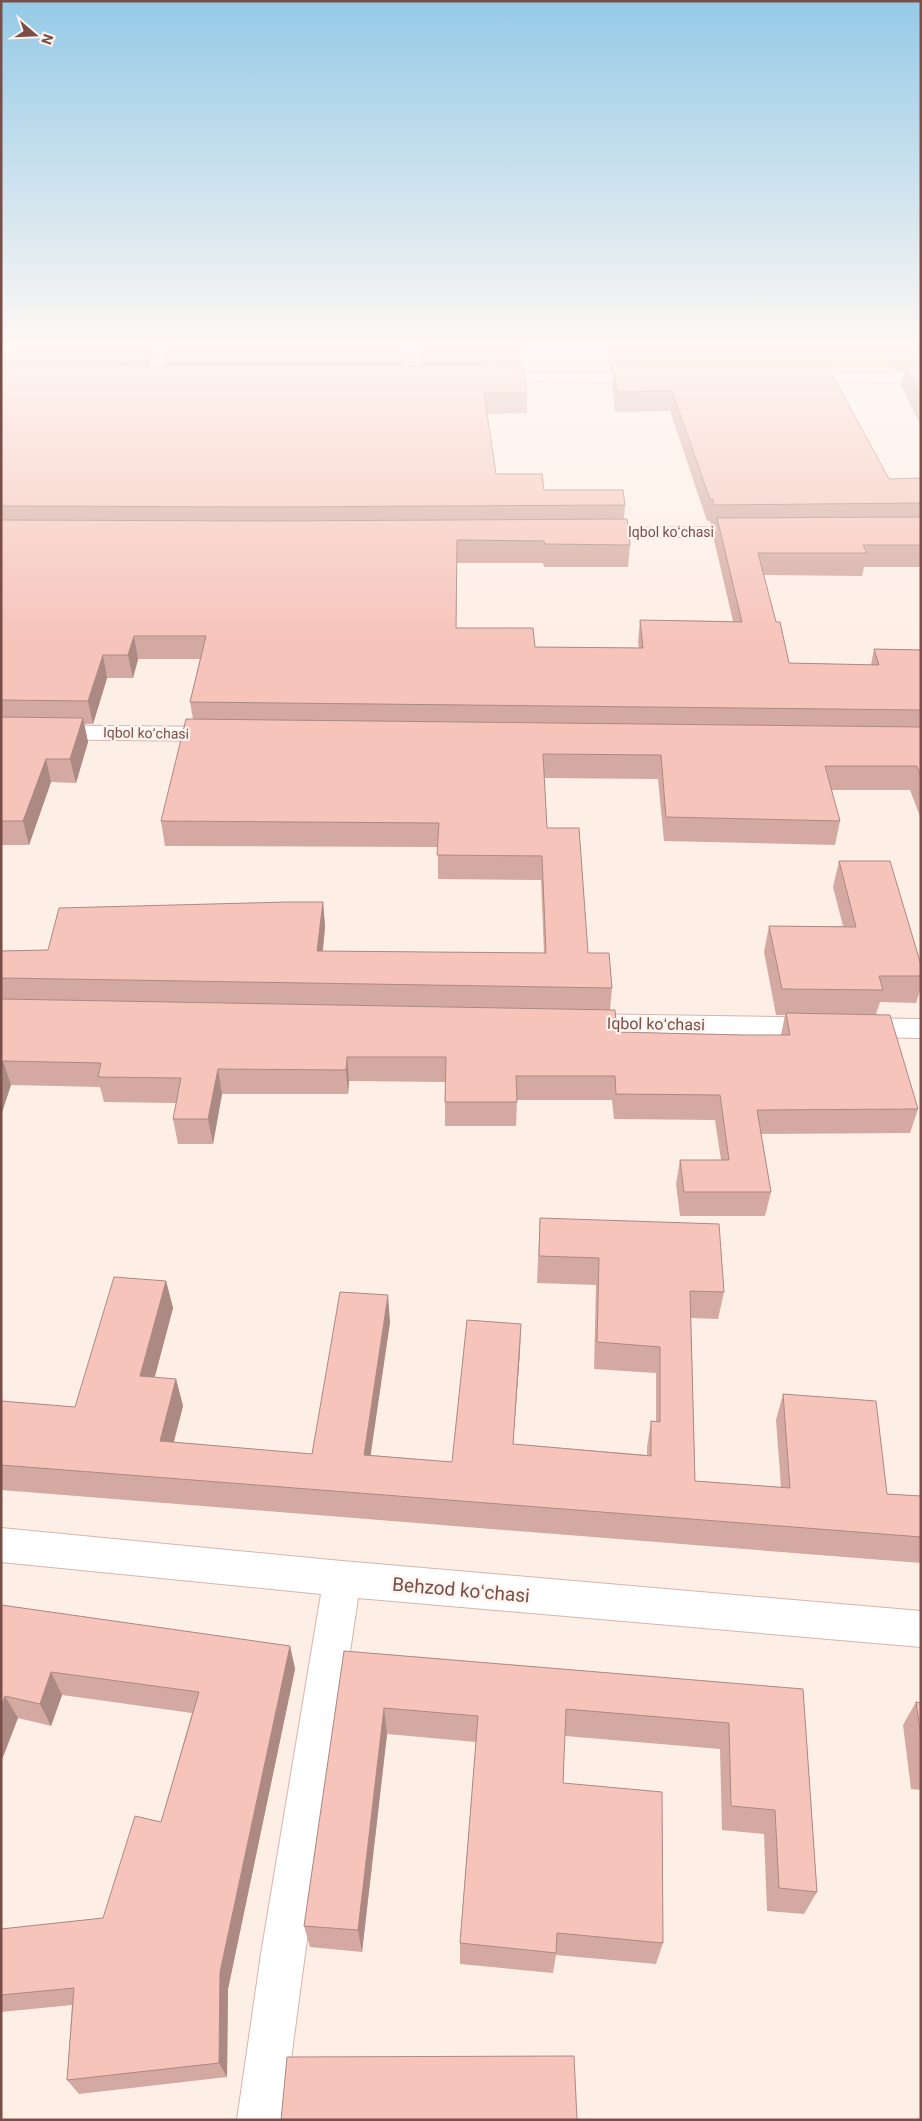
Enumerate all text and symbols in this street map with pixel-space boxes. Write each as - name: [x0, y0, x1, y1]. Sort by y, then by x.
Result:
- north arrow: [10, 10, 60, 60]
- text: N: [38, 32, 56, 47]
- street label: Iqbol koʻchasi: [628, 524, 714, 540]
- street label: Iqbol koʻchasi: [103, 724, 189, 742]
- street label: Iqbol koʻchasi: [607, 1014, 705, 1034]
- street label: Behzod koʻchasi: [391, 1573, 531, 1607]

